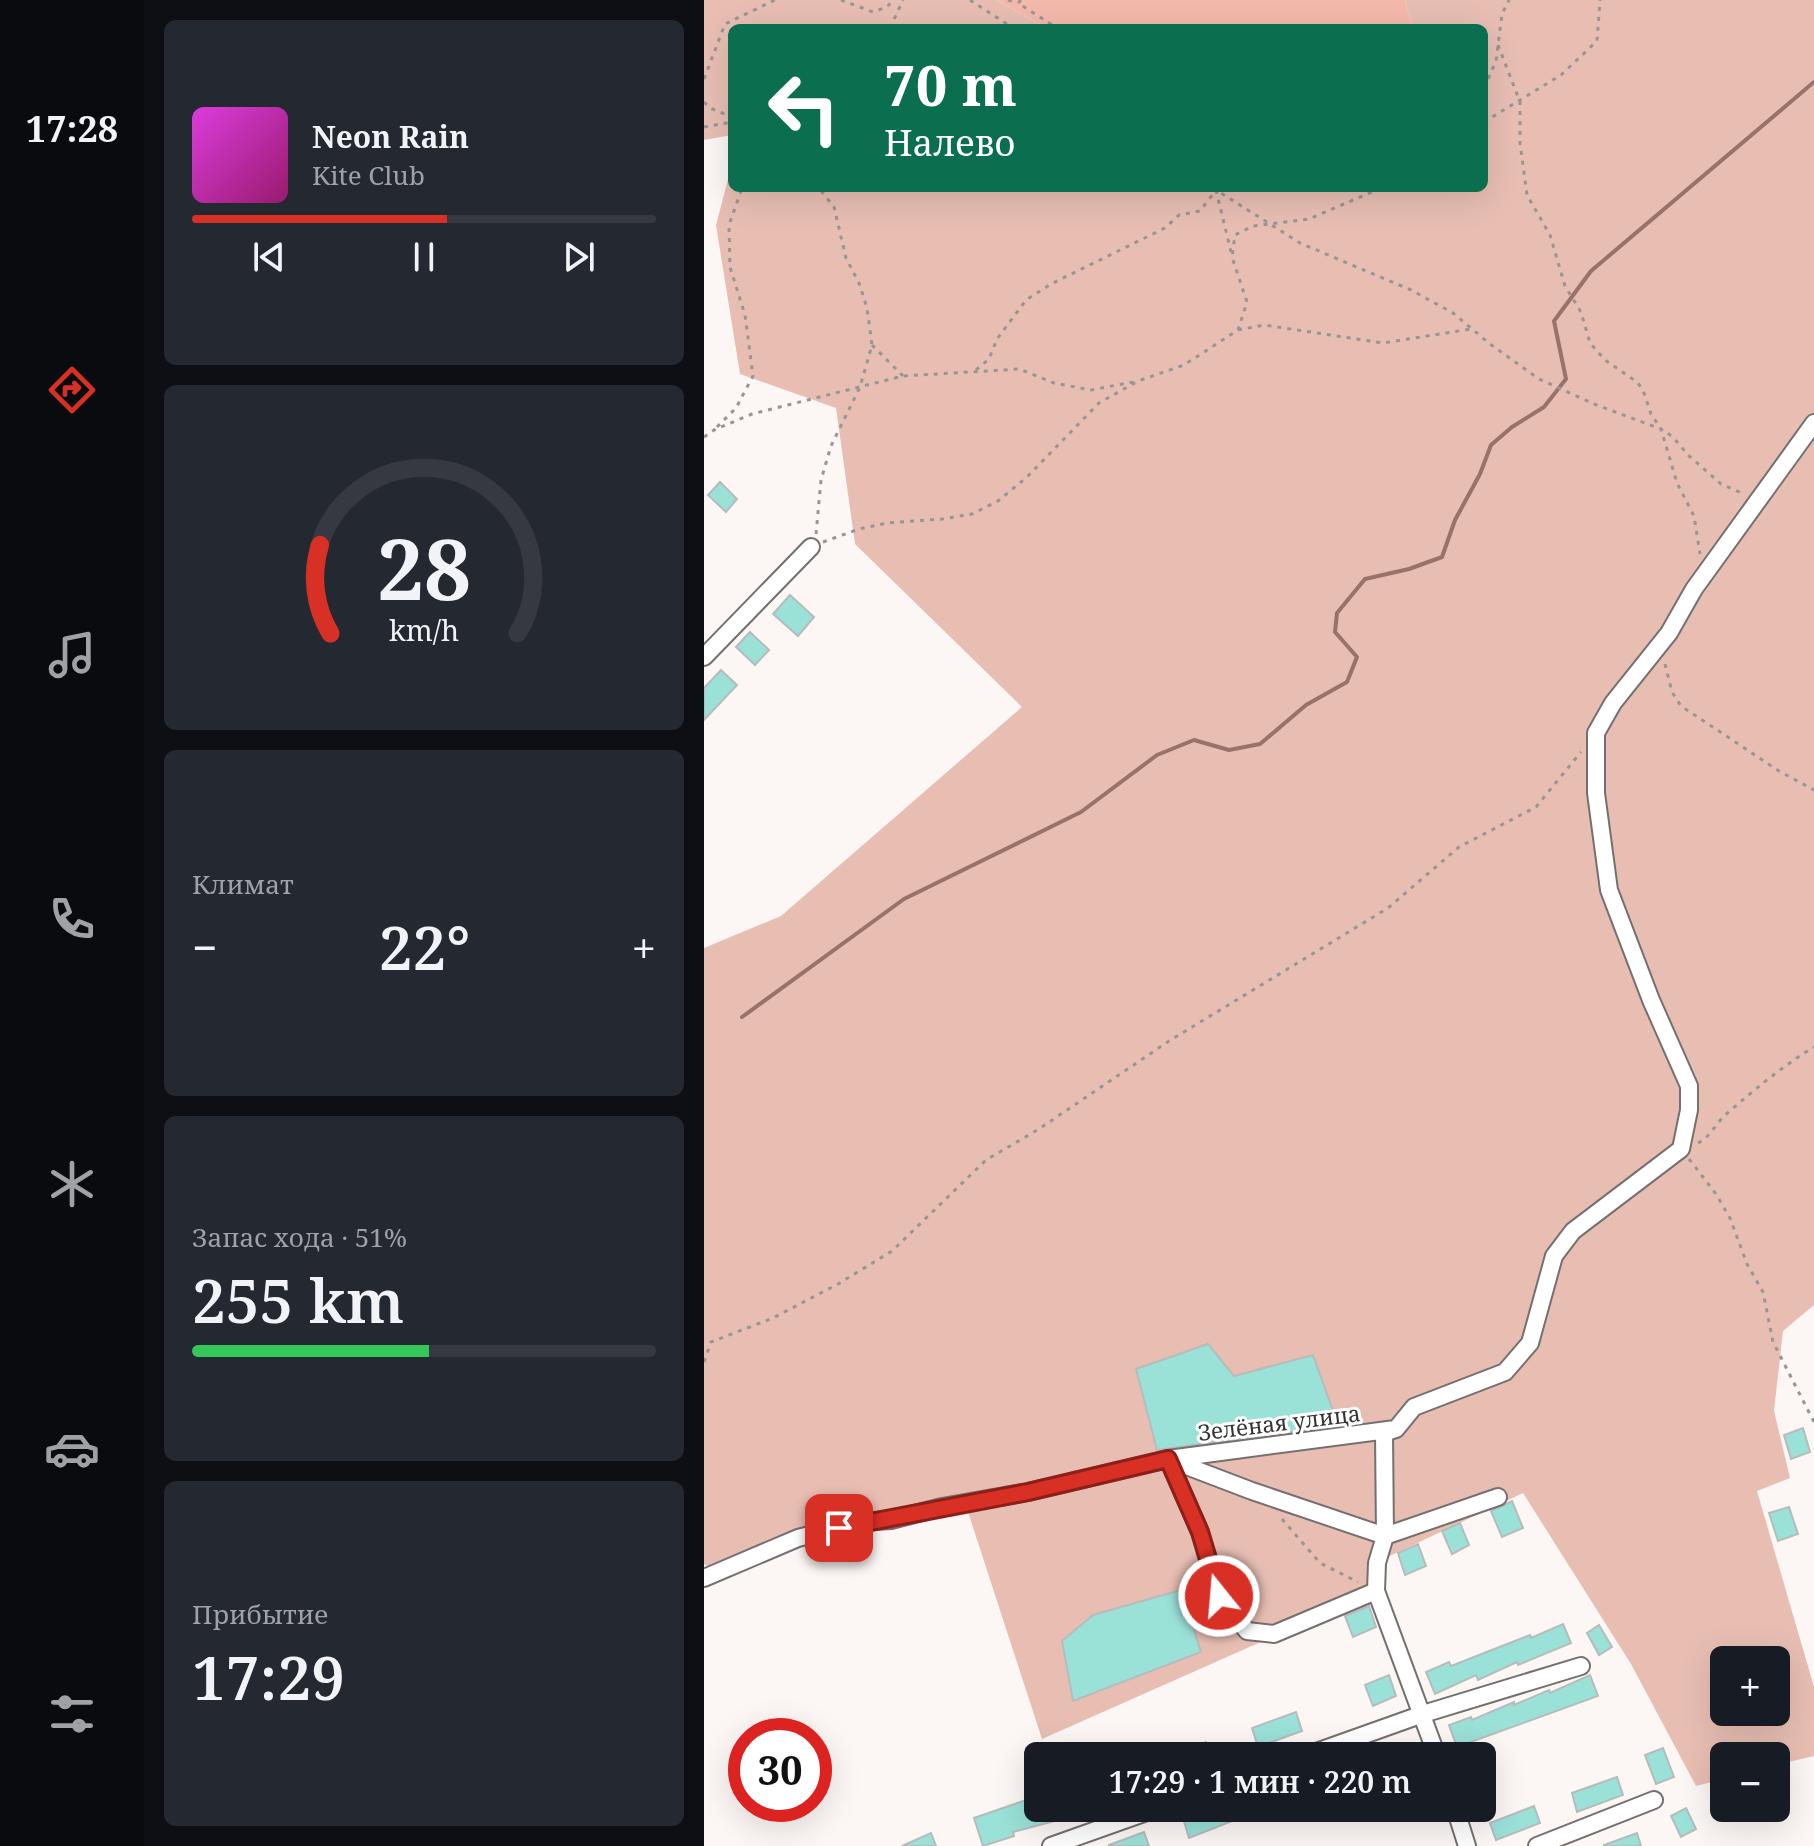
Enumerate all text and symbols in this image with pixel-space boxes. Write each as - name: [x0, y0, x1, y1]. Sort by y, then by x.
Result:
- text: 70 m: [884, 46, 1017, 122]
- icon: left: [752, 56, 856, 160]
- text: 17:28: [26, 104, 118, 153]
- text: Neon Rain: [312, 116, 469, 157]
- text: Налево: [884, 118, 1015, 167]
- text: Kite Club: [312, 157, 425, 193]
- icon: previous: [247, 235, 291, 279]
- icon: pause: [402, 235, 446, 279]
- icon: next: [557, 235, 601, 279]
- icon: directions: [44, 362, 100, 418]
- text: 28: [377, 510, 471, 623]
- text: km/h: [389, 610, 459, 649]
- icon: music: [44, 627, 100, 683]
- text: Климат: [192, 866, 294, 902]
- icon: phone: [44, 891, 100, 947]
- text: 22°: [379, 906, 470, 988]
- text: −: [192, 917, 217, 977]
- text: +: [631, 917, 656, 977]
- icon: climate: [44, 1156, 100, 1212]
- text: Запас хода · 51%: [192, 1219, 407, 1255]
- text: 255 km: [192, 1259, 404, 1341]
- street label: Зелёная улица: [1196, 1397, 1362, 1447]
- icon: car: [44, 1421, 100, 1477]
- pin: [805, 1494, 873, 1562]
- icon: arrive: [817, 1506, 861, 1550]
- position arrow: [1177, 1554, 1261, 1638]
- text: Прибытие: [192, 1596, 328, 1632]
- text: 17:29: [192, 1636, 345, 1718]
- map controls: [1710, 1646, 1790, 1822]
- button: +: [1710, 1646, 1790, 1726]
- icon: filters: [44, 1686, 100, 1742]
- speed limit sign: 30: [728, 1718, 832, 1822]
- button: −: [1710, 1742, 1790, 1822]
- text: 17:29 · 1 мин · 220 m: [1109, 1761, 1411, 1802]

